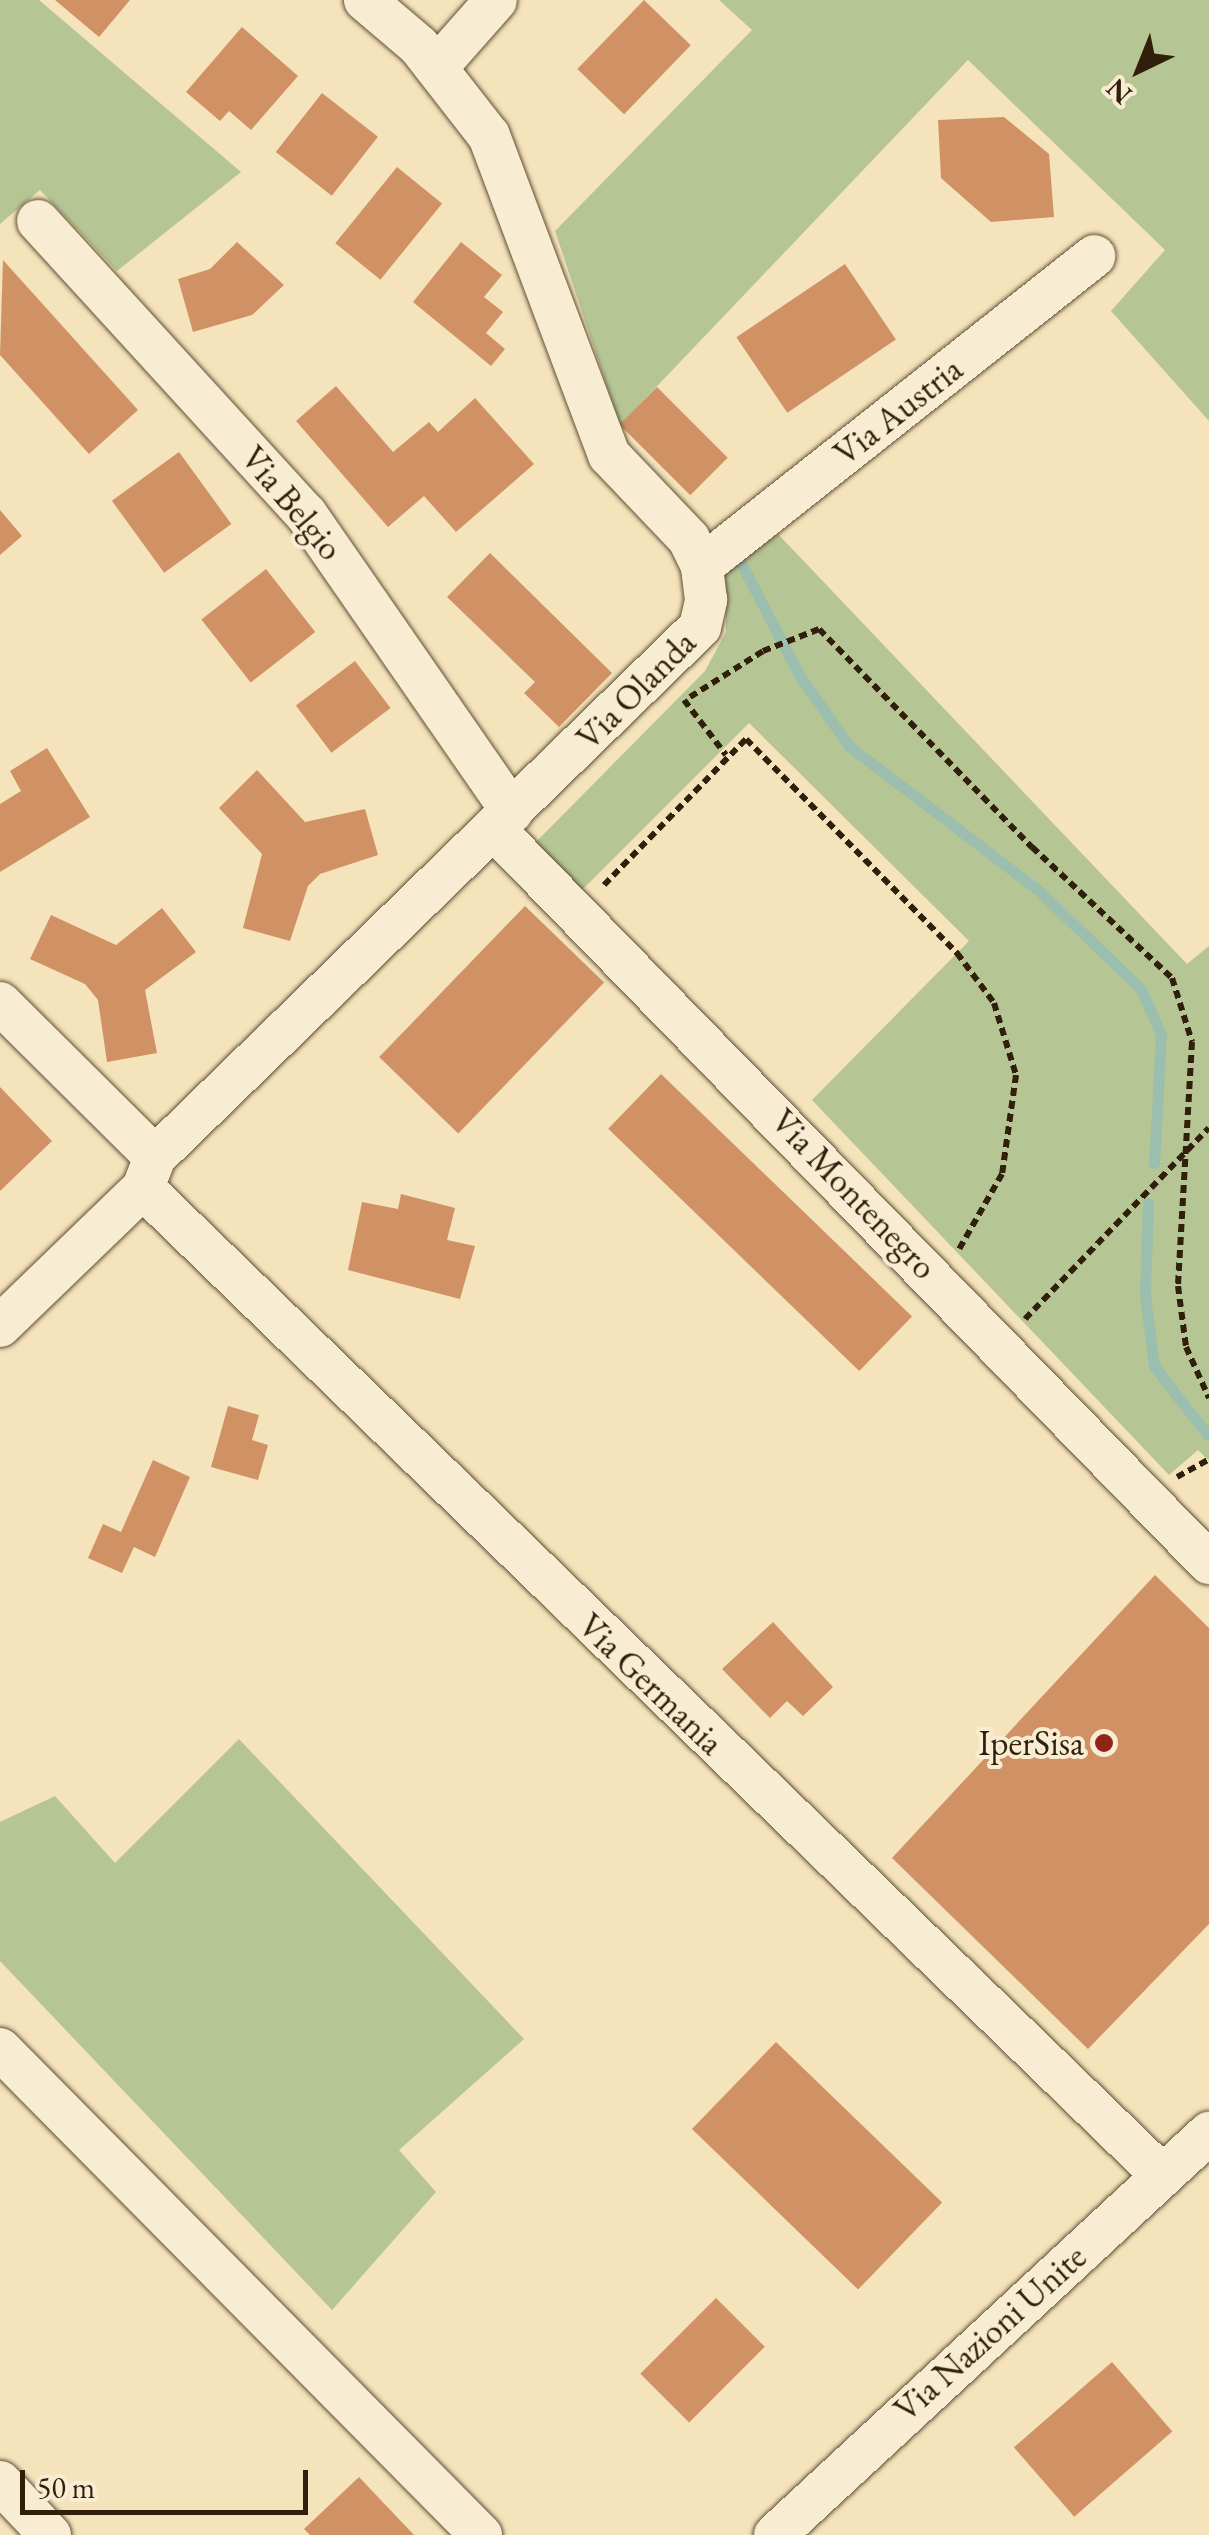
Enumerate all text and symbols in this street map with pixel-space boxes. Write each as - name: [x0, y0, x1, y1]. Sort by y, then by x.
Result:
- north arrow: [1089, 20, 1189, 120]
- text: N: [1098, 71, 1139, 113]
- street label: Via Austria: [825, 348, 971, 474]
- street label: Via Belgio: [232, 437, 352, 569]
- street label: Via Olanda: [568, 622, 704, 758]
- street label: Via Montenegro: [762, 1100, 946, 1288]
- street label: Via Germania: [570, 1604, 732, 1764]
- place label: IperSisa: [978, 1722, 1084, 1764]
- marker: IperSisa: [1093, 1732, 1115, 1754]
- street label: Via Nazioni Unite: [885, 2236, 1095, 2430]
- scale bar: [25, 2450, 312, 2512]
- text: 50 m: [37, 2468, 95, 2507]

